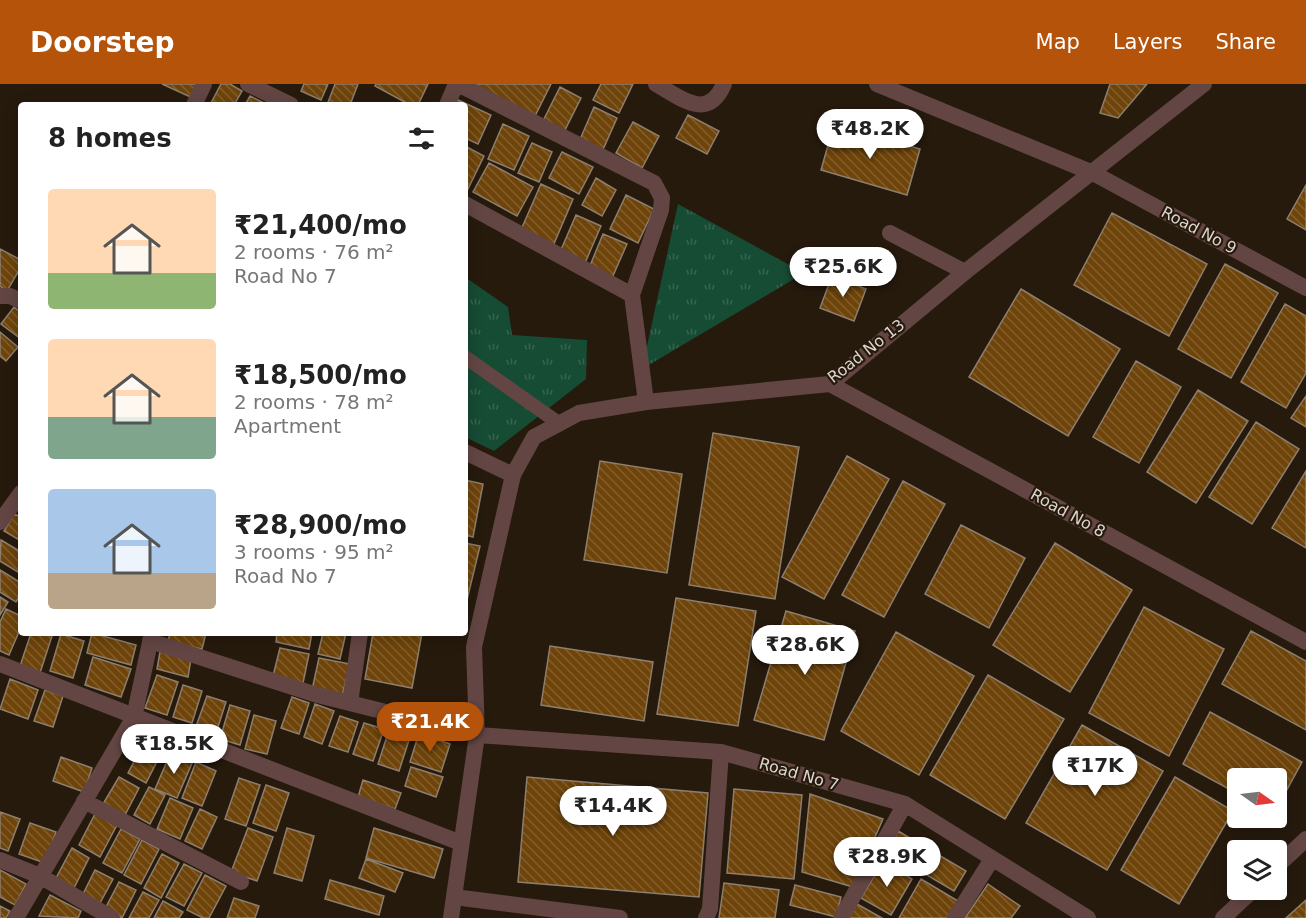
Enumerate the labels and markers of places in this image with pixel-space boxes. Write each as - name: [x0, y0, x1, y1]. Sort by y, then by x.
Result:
- pin: ₹48.2K: [821, 109, 919, 160]
- pin: ₹25.6K: [794, 247, 892, 298]
- pin: ₹28.6K: [756, 625, 854, 676]
- pin: ₹21.4K: [381, 702, 479, 753]
- pin: ₹18.5K: [125, 724, 223, 775]
- pin: ₹17K: [1059, 746, 1131, 797]
- pin: ₹14.4K: [564, 786, 662, 837]
- pin: ₹28.9K: [838, 837, 936, 888]

